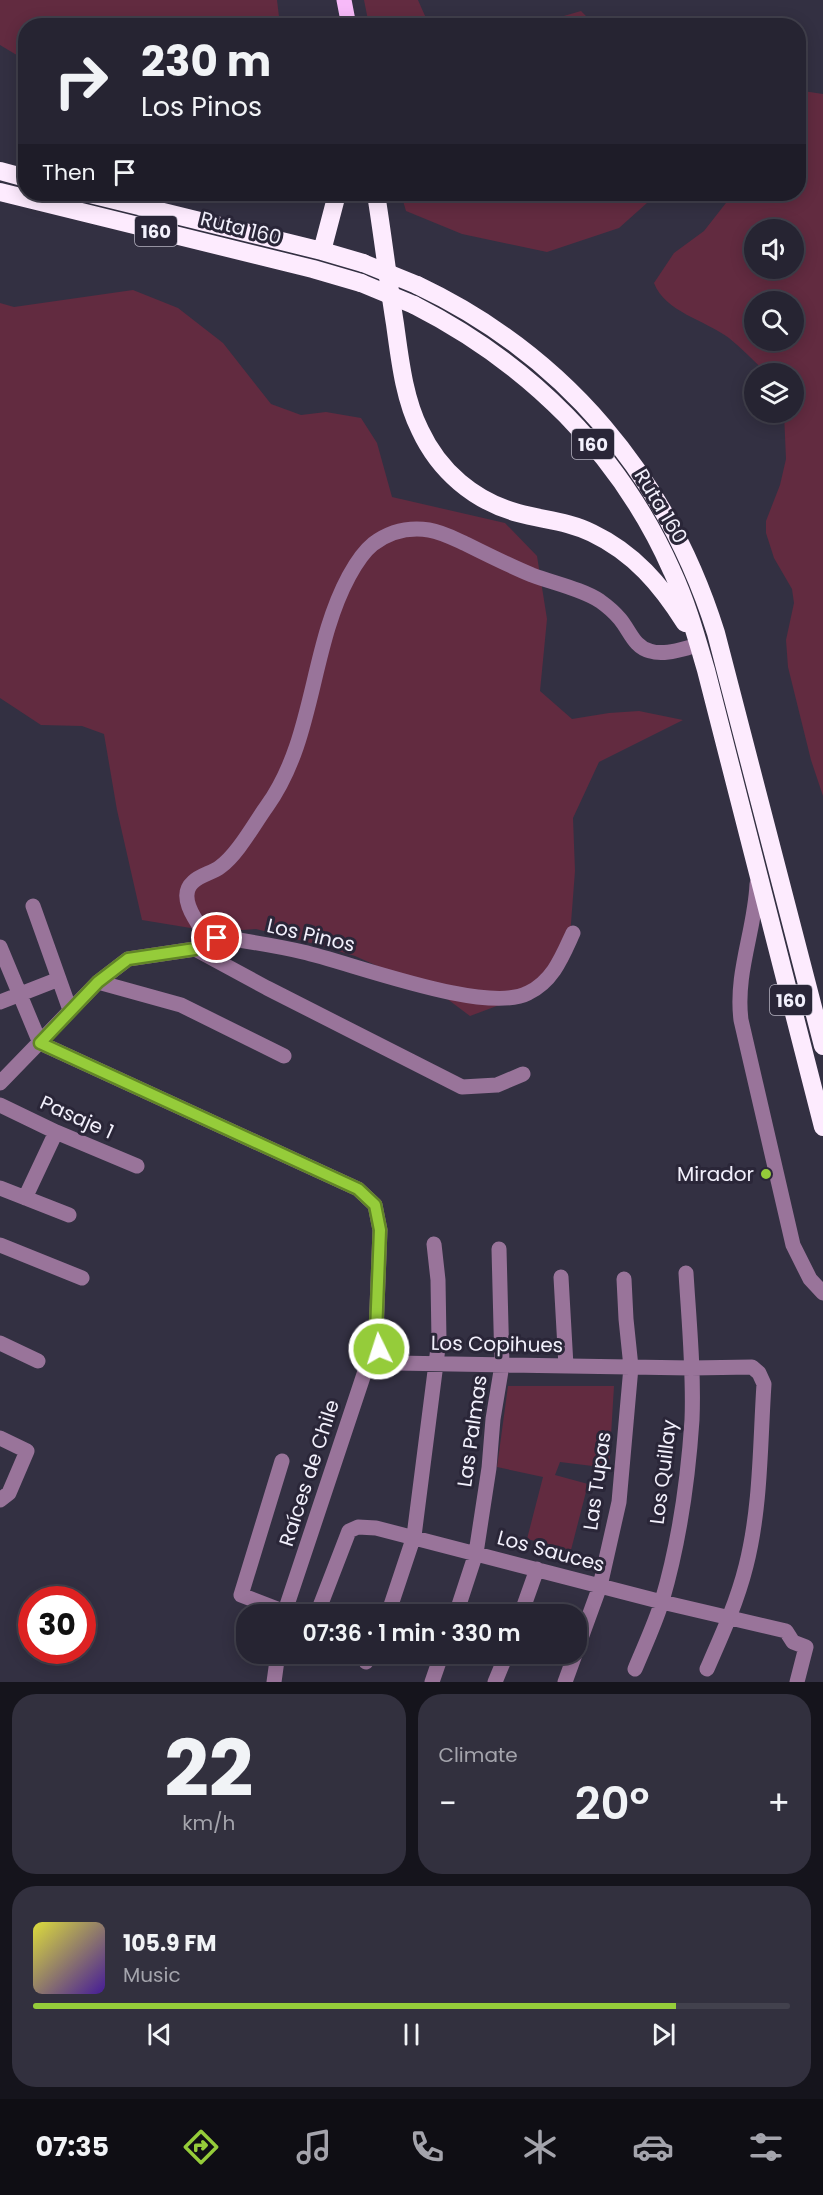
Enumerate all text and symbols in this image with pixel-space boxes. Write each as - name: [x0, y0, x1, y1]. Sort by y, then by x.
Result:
- text: 230 m: [141, 32, 271, 91]
- icon: right: [42, 42, 120, 120]
- text: Los Pinos: [141, 88, 262, 125]
- icon: arrive: [108, 156, 141, 189]
- text: Then: [42, 157, 96, 188]
- street label: Ruta 160: [197, 204, 285, 252]
- road number: 160: [135, 216, 177, 246]
- map controls: [744, 219, 804, 423]
- button: sound: [744, 219, 804, 279]
- button: search: [744, 291, 804, 351]
- button: layers: [744, 363, 804, 423]
- road number: 160: [572, 429, 614, 459]
- street label: Ruta 160: [628, 463, 694, 549]
- street label: Los Pinos: [264, 911, 358, 959]
- pin: [191, 912, 242, 963]
- icon: arrive: [200, 921, 233, 954]
- road number: 160: [770, 985, 812, 1015]
- street label: Pasaje 1: [36, 1088, 118, 1146]
- place label: Mirador: [677, 1160, 754, 1188]
- marker: Mirador: [759, 1167, 773, 1181]
- position arrow: [347, 1317, 411, 1381]
- street label: Los Copihues: [431, 1329, 563, 1359]
- street label: Las Palmas: [450, 1373, 494, 1489]
- street label: Raíces de Chile: [272, 1396, 346, 1550]
- street label: Los Quillay: [643, 1418, 683, 1526]
- street label: Las Tupas: [576, 1430, 618, 1532]
- street label: Los Sauces: [494, 1523, 608, 1579]
- speed limit sign: 30: [18, 1586, 96, 1664]
- text: 07:36 · 1 min · 330 m: [303, 1618, 520, 1649]
- text: 22: [164, 1714, 253, 1823]
- text: Climate: [439, 1741, 518, 1769]
- text: 20°: [575, 1772, 650, 1835]
- text: −: [439, 1780, 457, 1827]
- text: +: [767, 1780, 790, 1827]
- text: km/h: [182, 1809, 235, 1837]
- text: 105.9 FM: [123, 1928, 217, 1959]
- text: Music: [123, 1961, 181, 1989]
- icon: previous: [143, 2018, 176, 2051]
- icon: pause: [395, 2018, 428, 2051]
- icon: next: [647, 2018, 680, 2051]
- icon: directions: [180, 2126, 222, 2168]
- icon: music: [293, 2126, 335, 2168]
- icon: phone: [406, 2126, 448, 2168]
- icon: climate: [519, 2126, 561, 2168]
- icon: car: [632, 2126, 674, 2168]
- icon: filters: [745, 2126, 787, 2168]
- text: 07:35: [36, 2128, 109, 2165]

